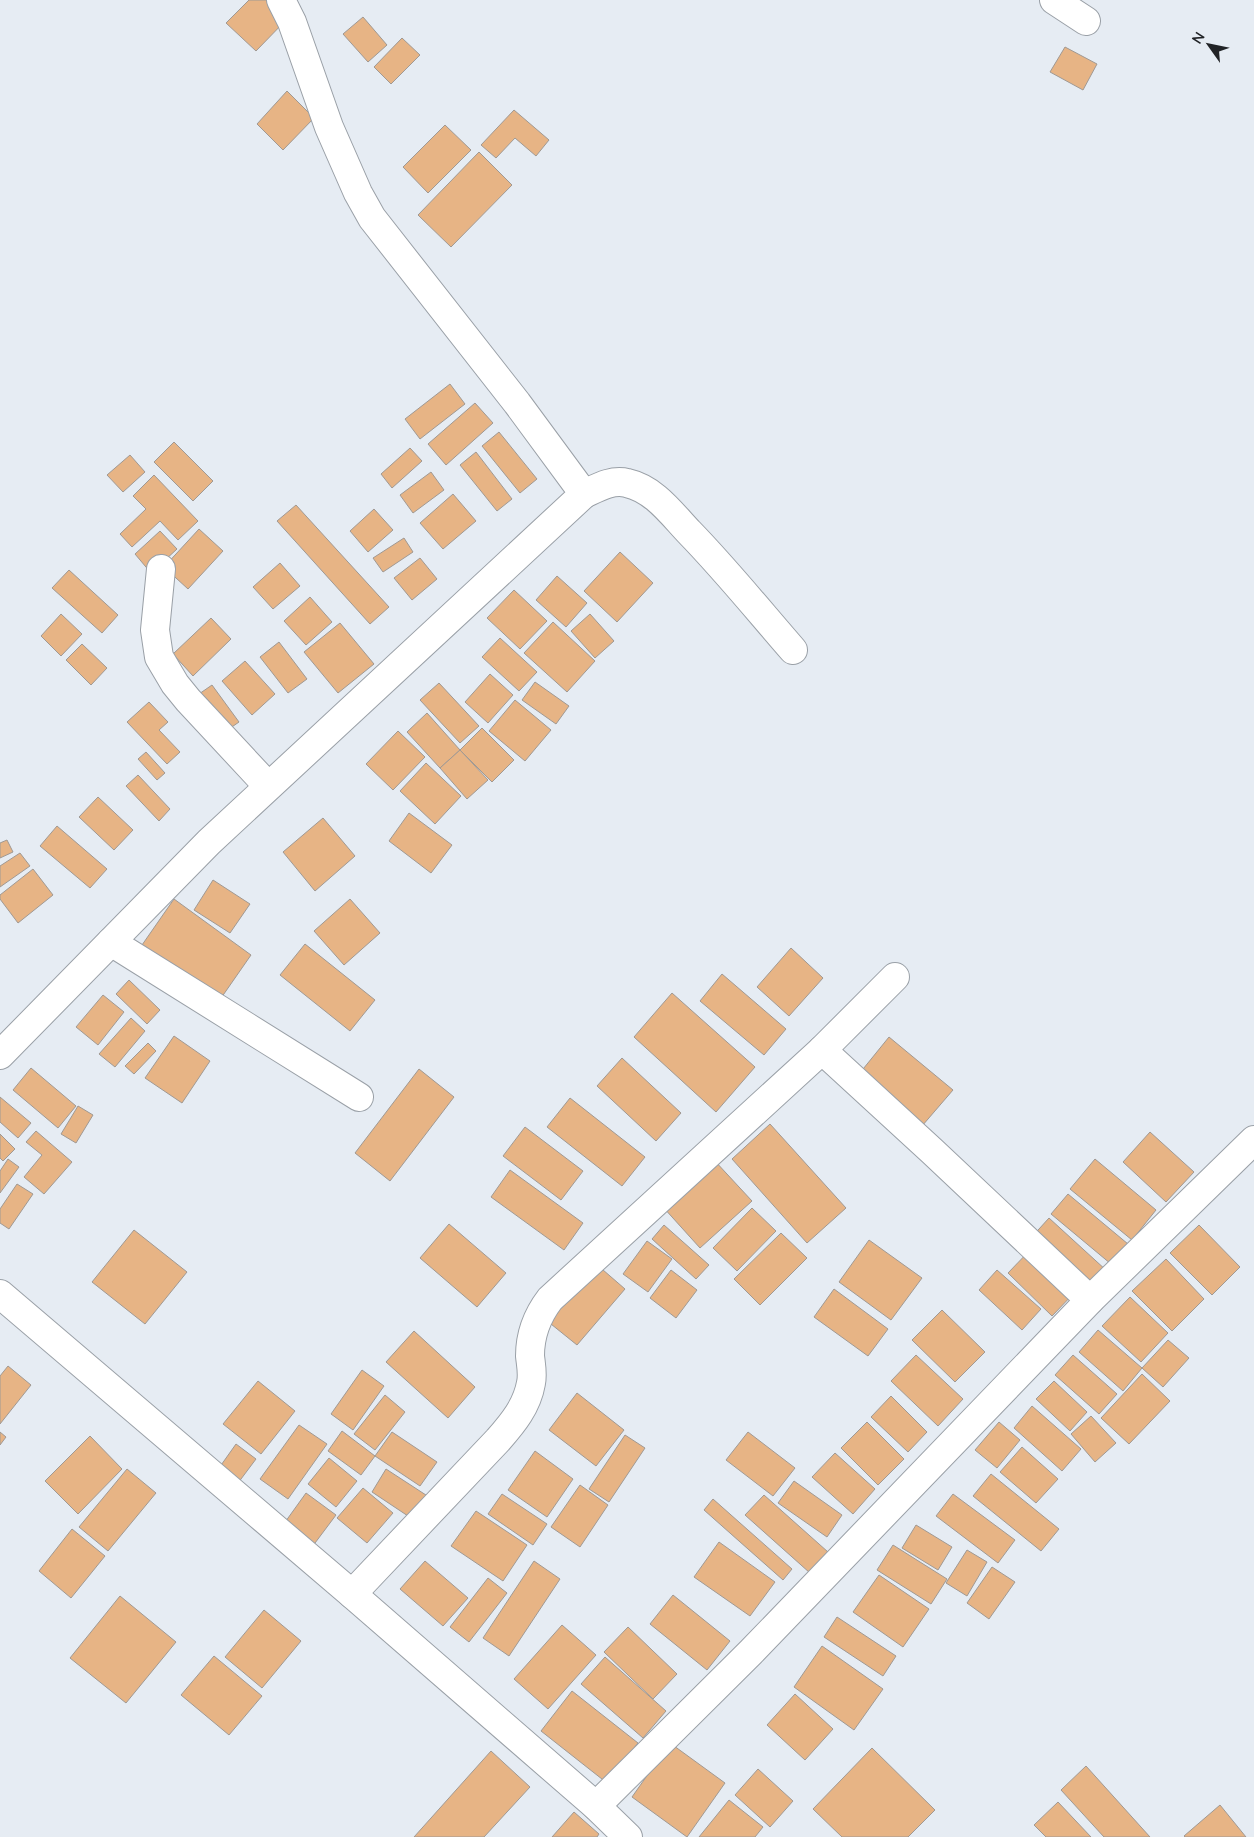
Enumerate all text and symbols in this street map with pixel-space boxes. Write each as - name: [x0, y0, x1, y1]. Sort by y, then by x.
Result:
- north arrow: [1184, 20, 1234, 70]
- text: N: [1188, 29, 1209, 47]

